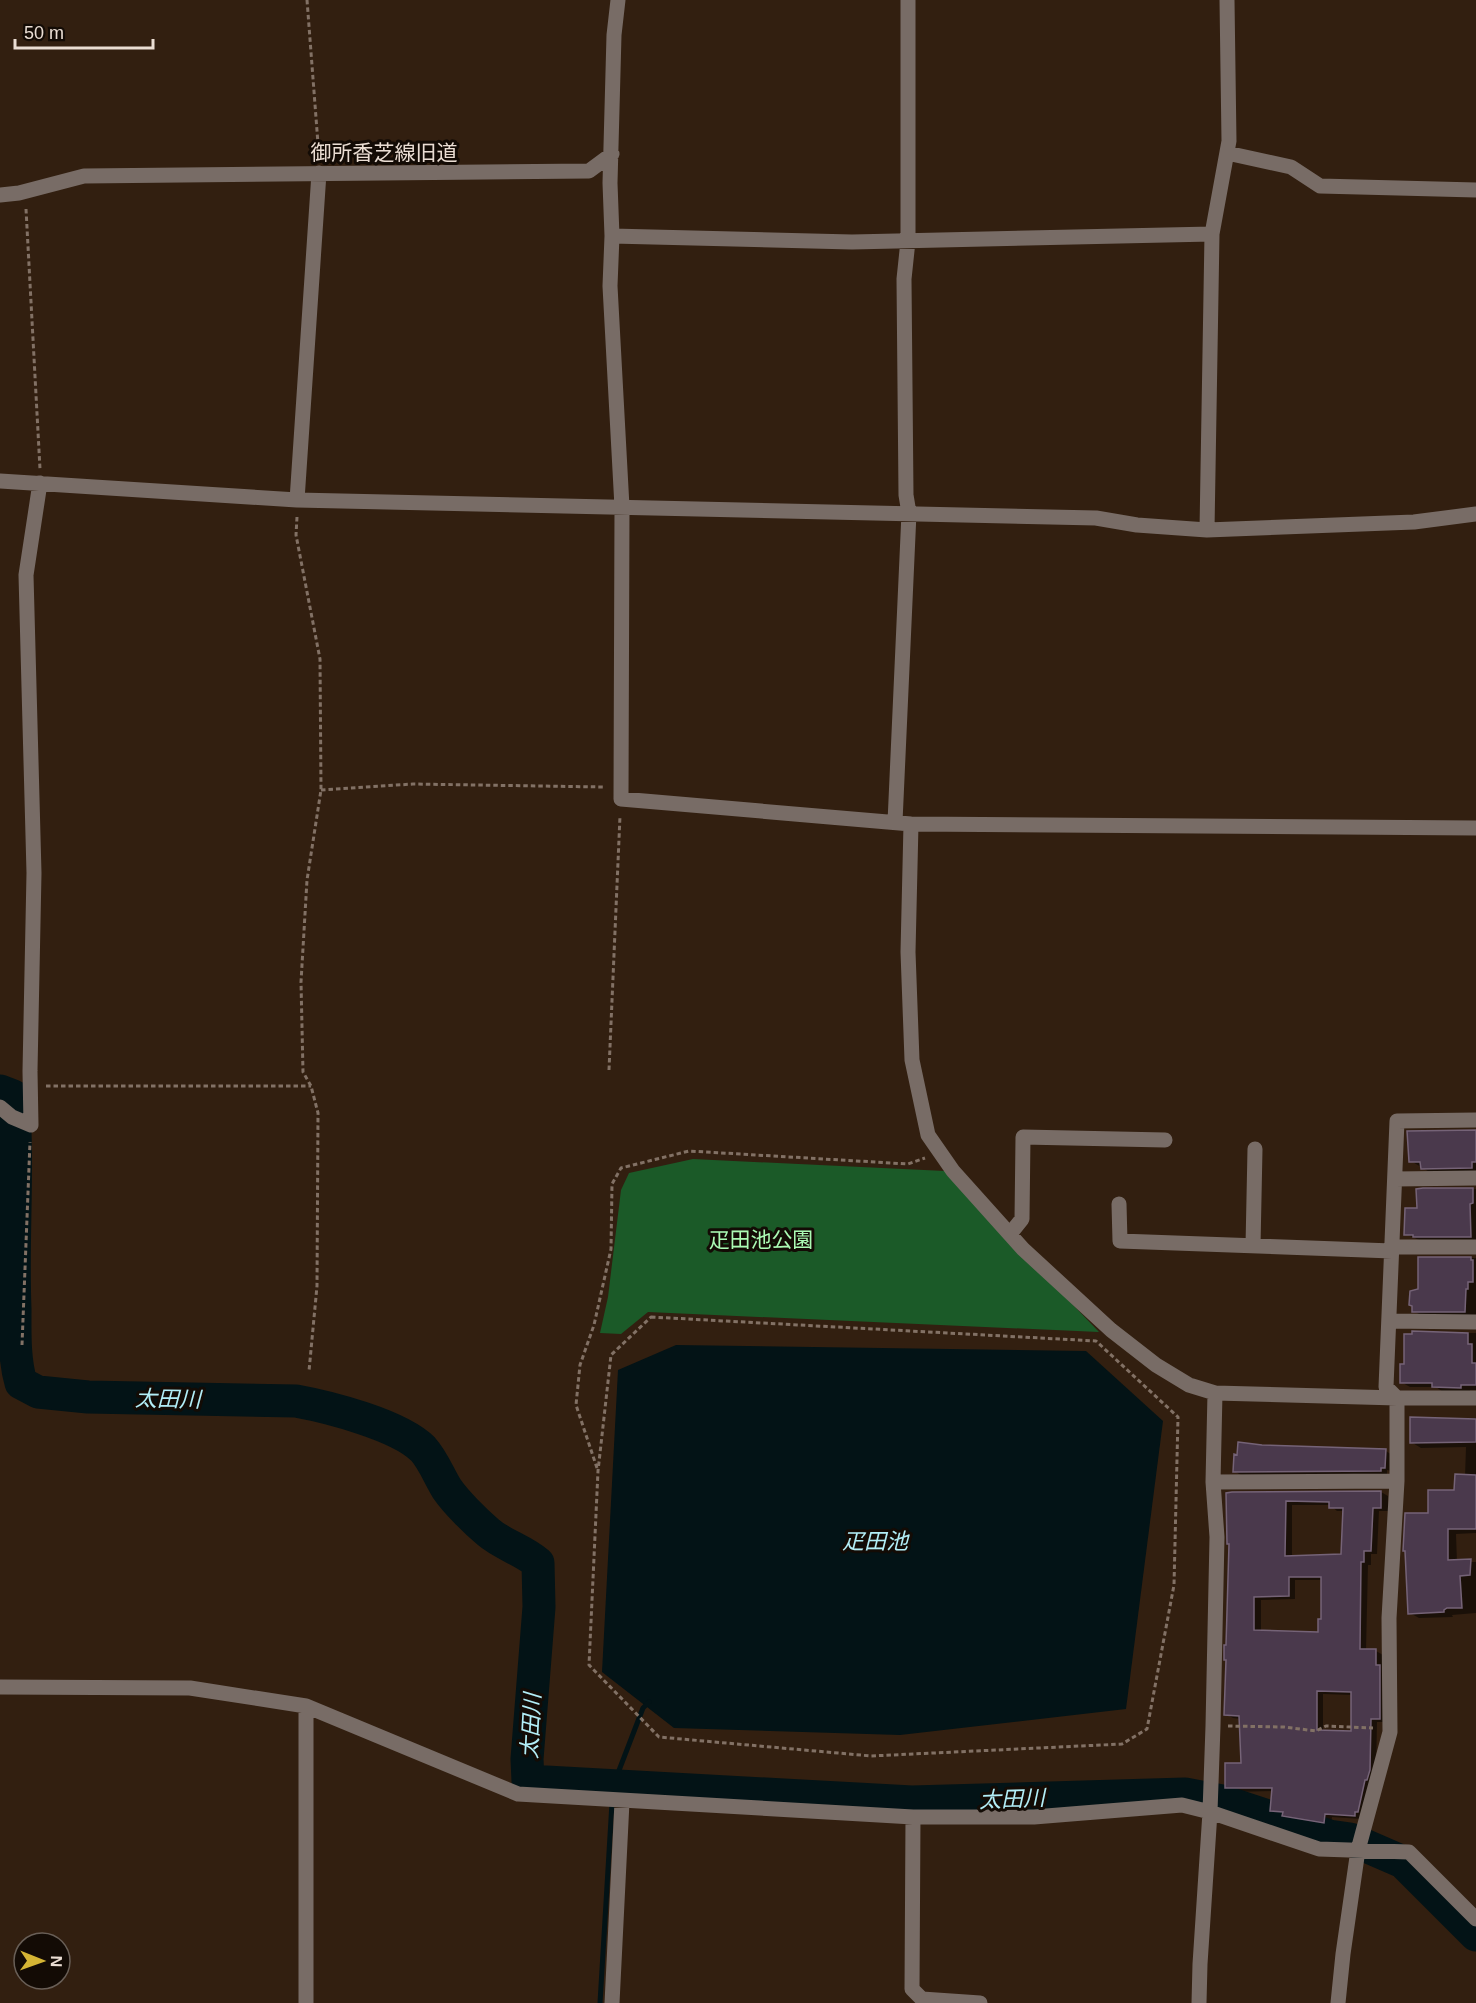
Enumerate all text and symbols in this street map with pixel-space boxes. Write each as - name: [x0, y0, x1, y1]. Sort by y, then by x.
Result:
- scale bar: [15, 12, 153, 50]
- text: 50 m: [24, 23, 64, 43]
- street label: 御所香芝線旧道: [311, 141, 458, 164]
- park label: 疋田池公園: [709, 1228, 814, 1251]
- water label: 太田川: [135, 1386, 203, 1412]
- water label: 疋田池: [842, 1529, 910, 1554]
- water label: 太田川: [517, 1690, 545, 1760]
- water label: 太田川: [979, 1785, 1047, 1813]
- north arrow: [12, 1931, 72, 1991]
- text: N: [48, 1955, 65, 1967]

